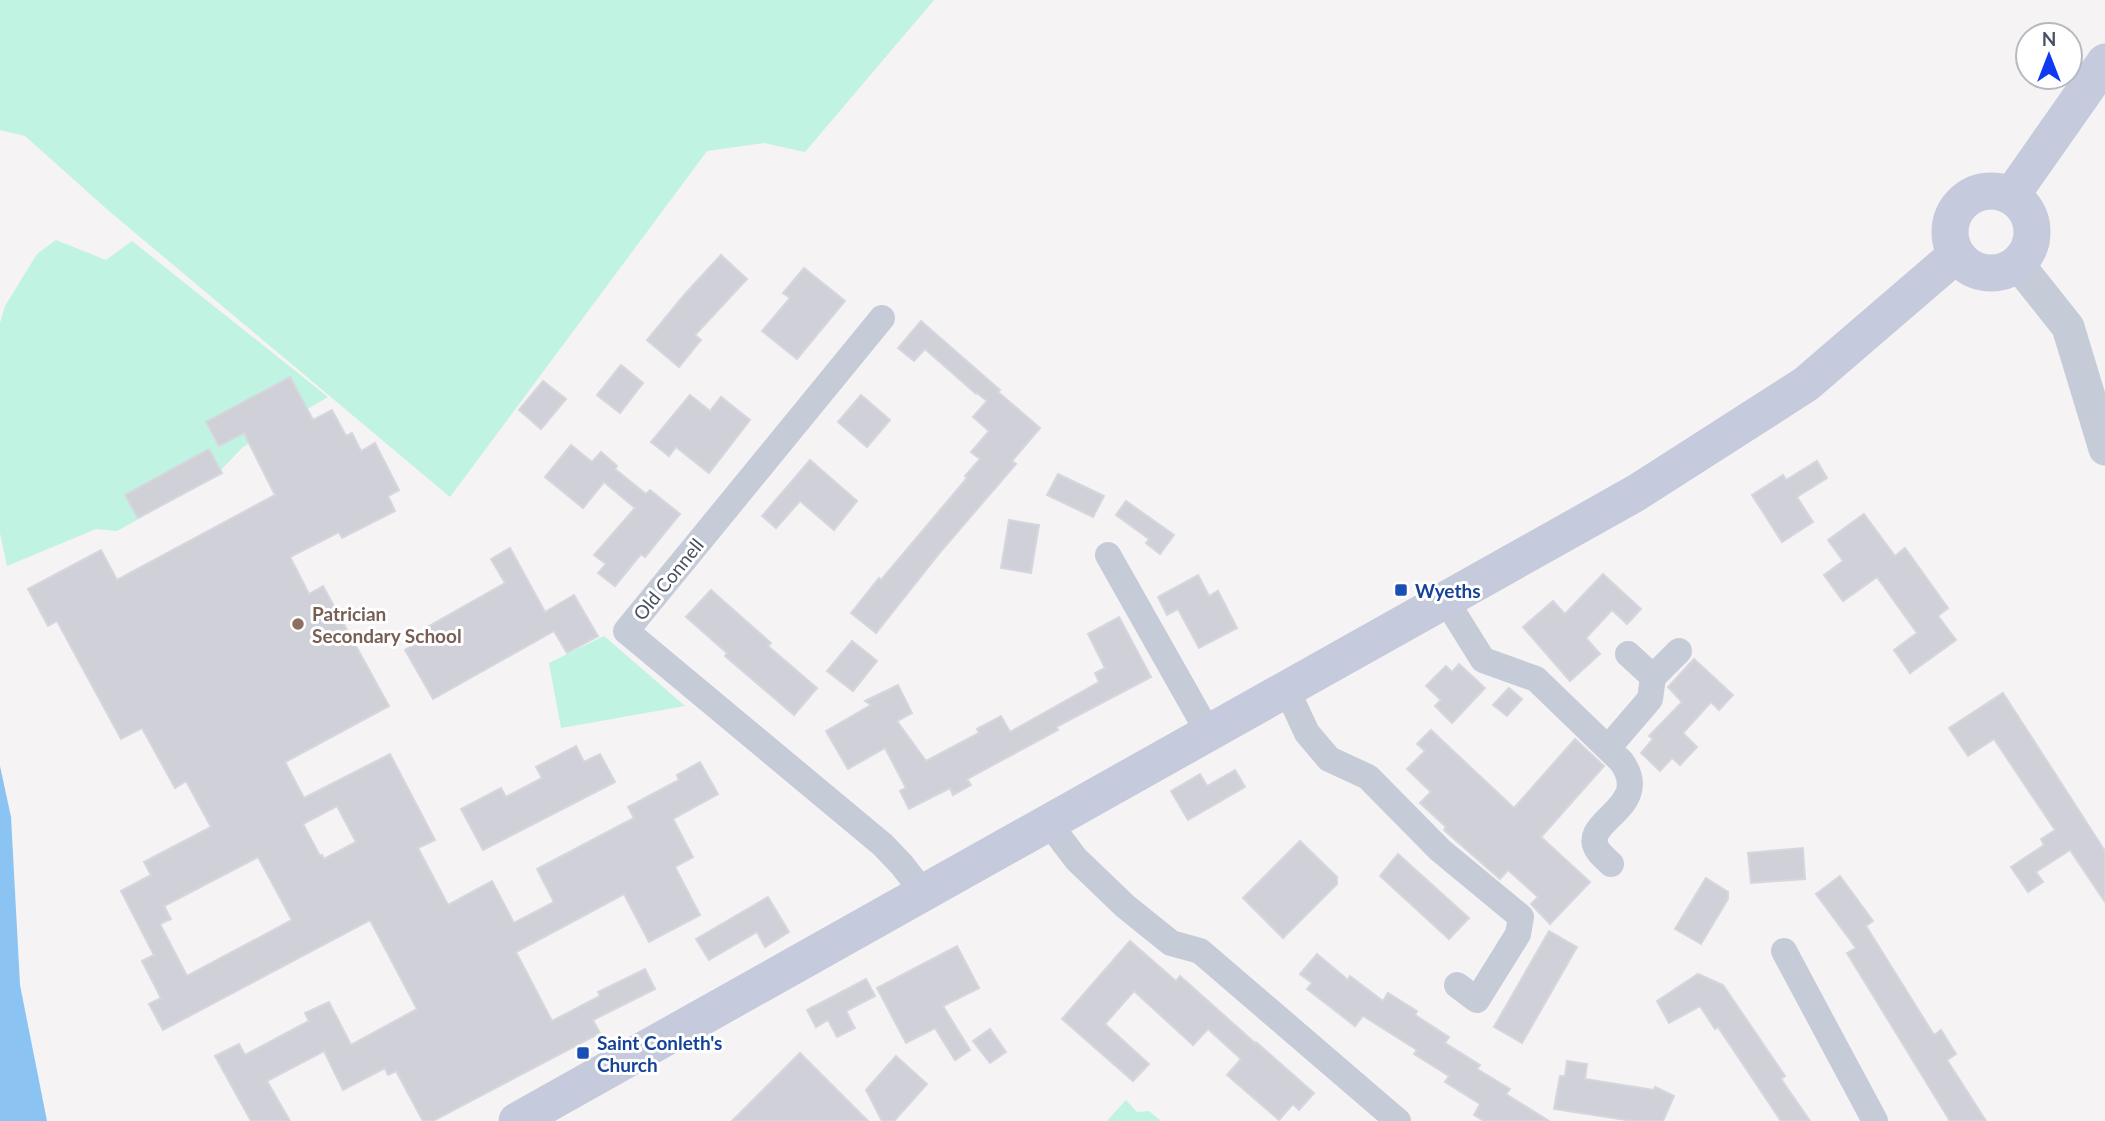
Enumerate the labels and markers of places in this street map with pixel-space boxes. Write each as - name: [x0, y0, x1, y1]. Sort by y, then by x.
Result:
- place label: Wyeths: [1415, 579, 1481, 602]
- marker: Wyeths: [1393, 582, 1409, 598]
- place label: Patrician Secondary School: [312, 602, 462, 647]
- marker: Patrician Secondary School: [290, 616, 306, 632]
- place label: Saint Conleth's Church: [597, 1031, 722, 1076]
- marker: Saint Conleth's Church: [575, 1045, 591, 1061]

